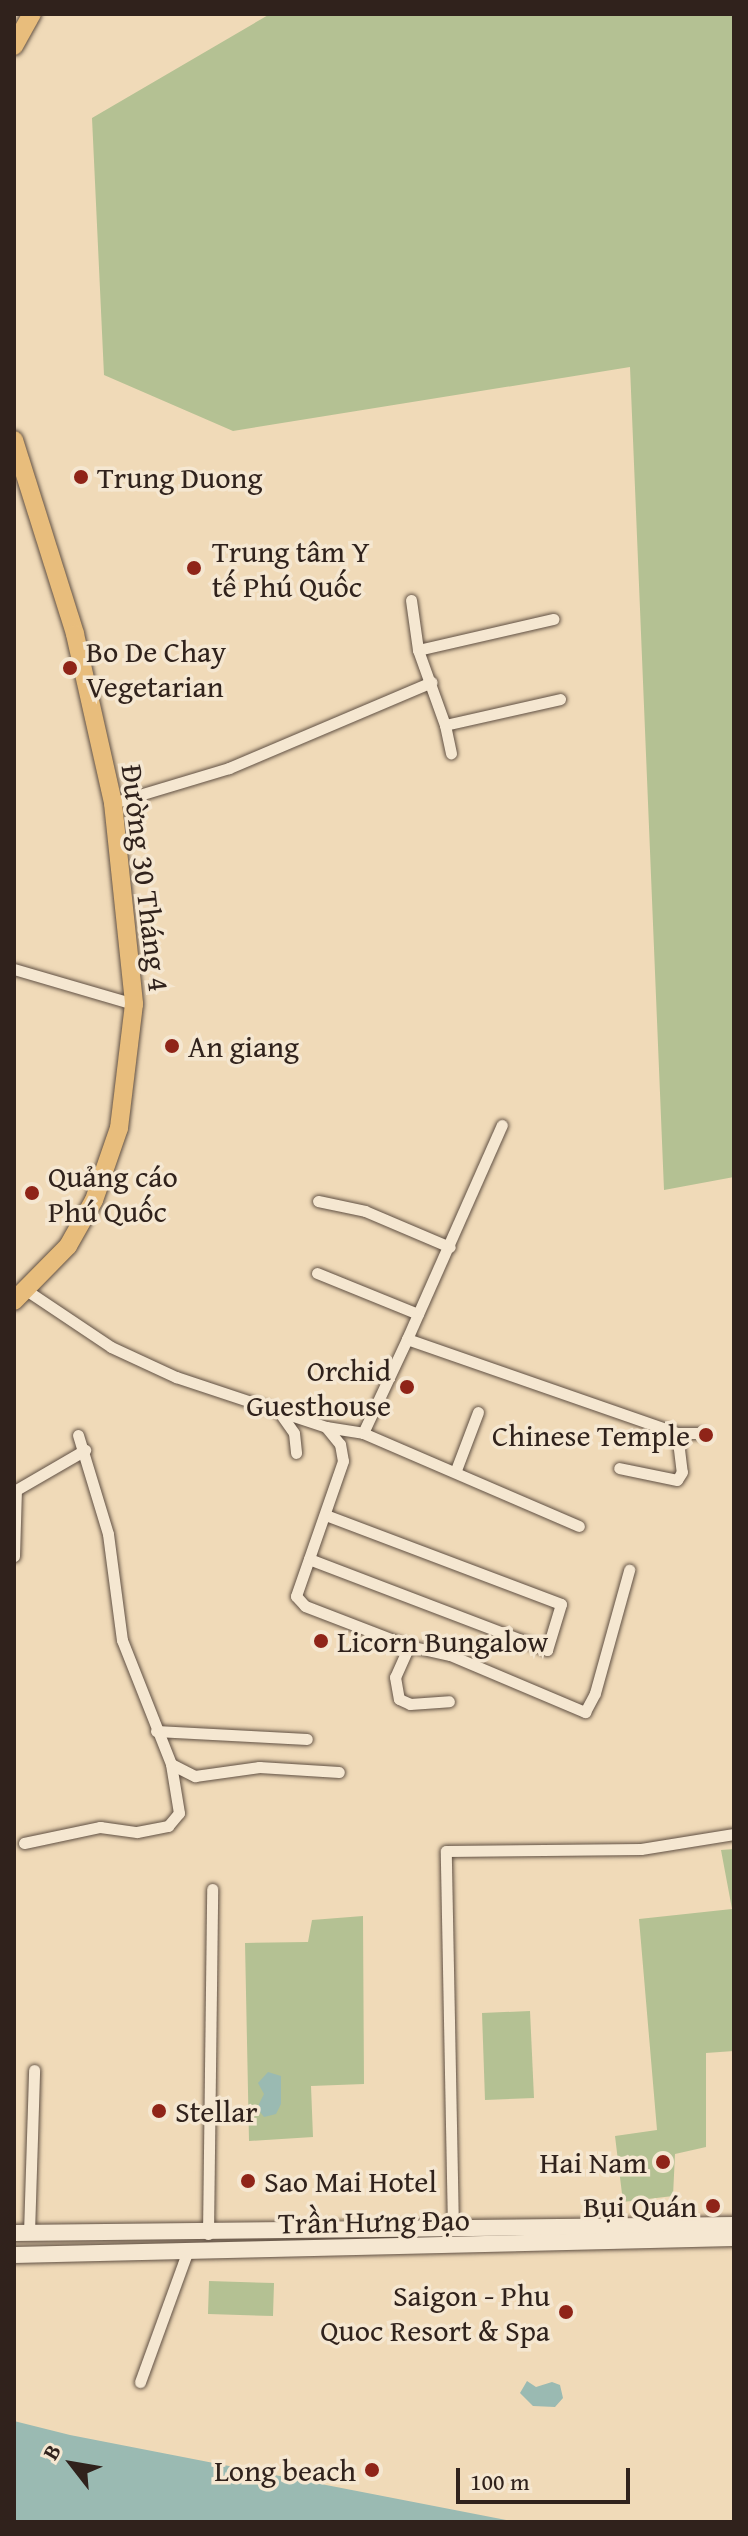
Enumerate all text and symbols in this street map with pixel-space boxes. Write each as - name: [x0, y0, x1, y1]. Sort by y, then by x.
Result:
- place label: Trung Duong: [97, 459, 262, 495]
- marker: Trung Duong: [72, 468, 90, 486]
- place label: Trung tâm Y tế Phú Quốc: [212, 533, 370, 604]
- marker: Trung tâm Y tế Phú Quốc: [183, 557, 205, 579]
- place label: Bo De Chay Vegetarian: [86, 633, 226, 704]
- marker: Bo De Chay Vegetarian: [61, 659, 79, 677]
- street label: Đường 30 Tháng 4: [114, 762, 178, 994]
- place label: An giang: [188, 1028, 299, 1064]
- marker: An giang: [163, 1037, 181, 1055]
- place label: Quảng cáo Phú Quốc: [48, 1158, 178, 1228]
- marker: Quảng cáo Phú Quốc: [23, 1184, 41, 1202]
- place label: Orchid Guesthouse: [246, 1352, 391, 1422]
- marker: Orchid Guesthouse: [398, 1378, 416, 1396]
- place label: Chinese Temple: [492, 1417, 690, 1453]
- marker: Chinese Temple: [697, 1426, 715, 1444]
- place label: Licorn Bungalow: [337, 1623, 548, 1659]
- marker: Licorn Bungalow: [312, 1632, 330, 1650]
- place label: Stellar: [175, 2093, 258, 2129]
- marker: Stellar: [150, 2102, 168, 2120]
- place label: Hai Nam: [540, 2144, 647, 2180]
- marker: Hai Nam: [654, 2153, 672, 2171]
- place label: Sao Mai Hotel: [264, 2163, 437, 2199]
- marker: Sao Mai Hotel: [239, 2172, 257, 2190]
- place label: Bụi Quán: [583, 2188, 697, 2224]
- marker: Bụi Quán: [704, 2197, 722, 2215]
- street label: Trần Hưng Đạo: [278, 2201, 470, 2241]
- place label: Saigon - Phu Quoc Resort & Spa: [320, 2277, 550, 2348]
- marker: Saigon - Phu Quoc Resort & Spa: [557, 2303, 575, 2321]
- north arrow: [32, 2424, 112, 2504]
- text: B: [34, 2438, 69, 2466]
- place label: Long beach: [214, 2452, 356, 2488]
- scale bar: [460, 2452, 634, 2502]
- marker: Long beach: [363, 2461, 381, 2479]
- text: 100 m: [470, 2464, 530, 2499]

